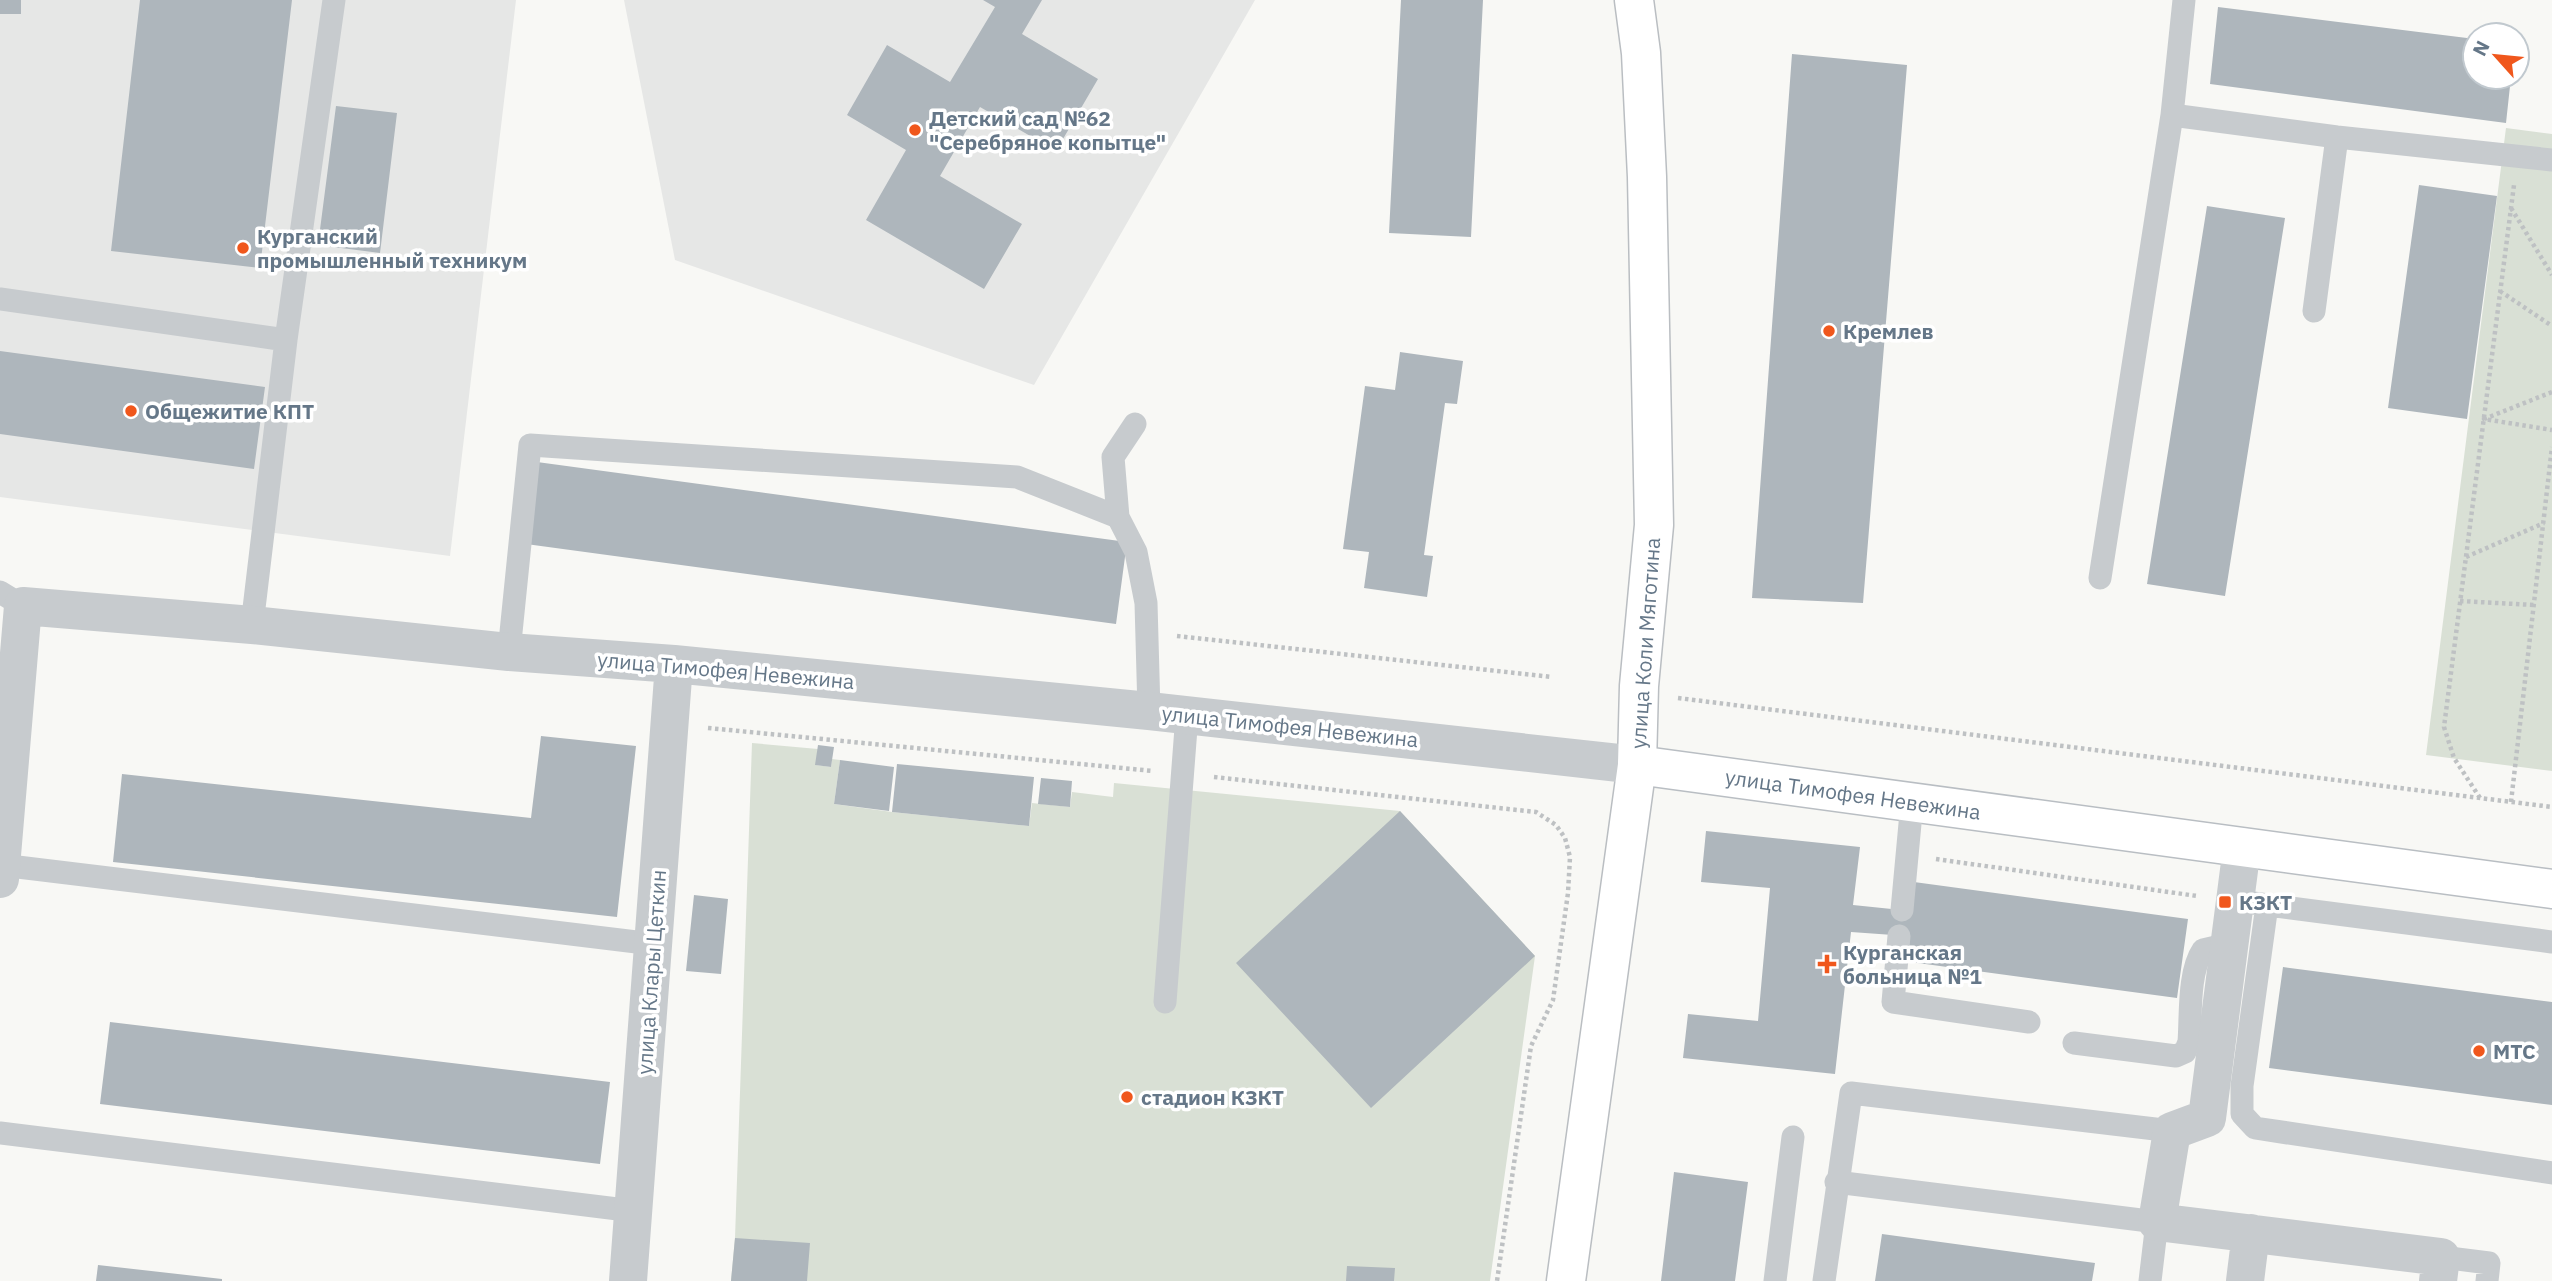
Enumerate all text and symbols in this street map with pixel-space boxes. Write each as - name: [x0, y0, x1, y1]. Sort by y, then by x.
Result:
- north arrow: [2461, 21, 2531, 91]
- text: N: [2467, 37, 2495, 60]
- place label: Детский сад №62 "Серебряное копытце": [929, 104, 1166, 156]
- marker: Детский сад №62 "Серебряное копытце": [907, 122, 923, 138]
- place label: Курганский промышленный техникум: [257, 222, 527, 274]
- marker: Курганский промышленный техникум: [235, 240, 251, 256]
- place label: Кремлев: [1843, 317, 1934, 345]
- marker: Кремлев: [1821, 323, 1837, 339]
- place label: Общежитие КПТ: [145, 397, 314, 425]
- marker: Общежитие КПТ: [123, 403, 139, 419]
- street label: улица Коли Мяготина: [1624, 536, 1666, 750]
- street label: улица Тимофея Невежина: [596, 645, 856, 695]
- street label: улица Тимофея Невежина: [1160, 699, 1420, 753]
- street label: улица Тимофея Невежина: [1723, 762, 1983, 826]
- street label: улица Клары Цеткин: [630, 869, 672, 1075]
- place label: КЗКТ: [2239, 888, 2292, 916]
- marker: КЗКТ: [2217, 894, 2233, 910]
- place label: Курганская больница №1: [1843, 938, 1982, 990]
- marker: Курганская больница №1: [1817, 954, 1837, 974]
- place label: МТС: [2493, 1037, 2536, 1065]
- marker: МТС: [2471, 1043, 2487, 1059]
- place label: стадион КЗКТ: [1141, 1083, 1284, 1111]
- marker: стадион КЗКТ: [1119, 1089, 1135, 1105]

